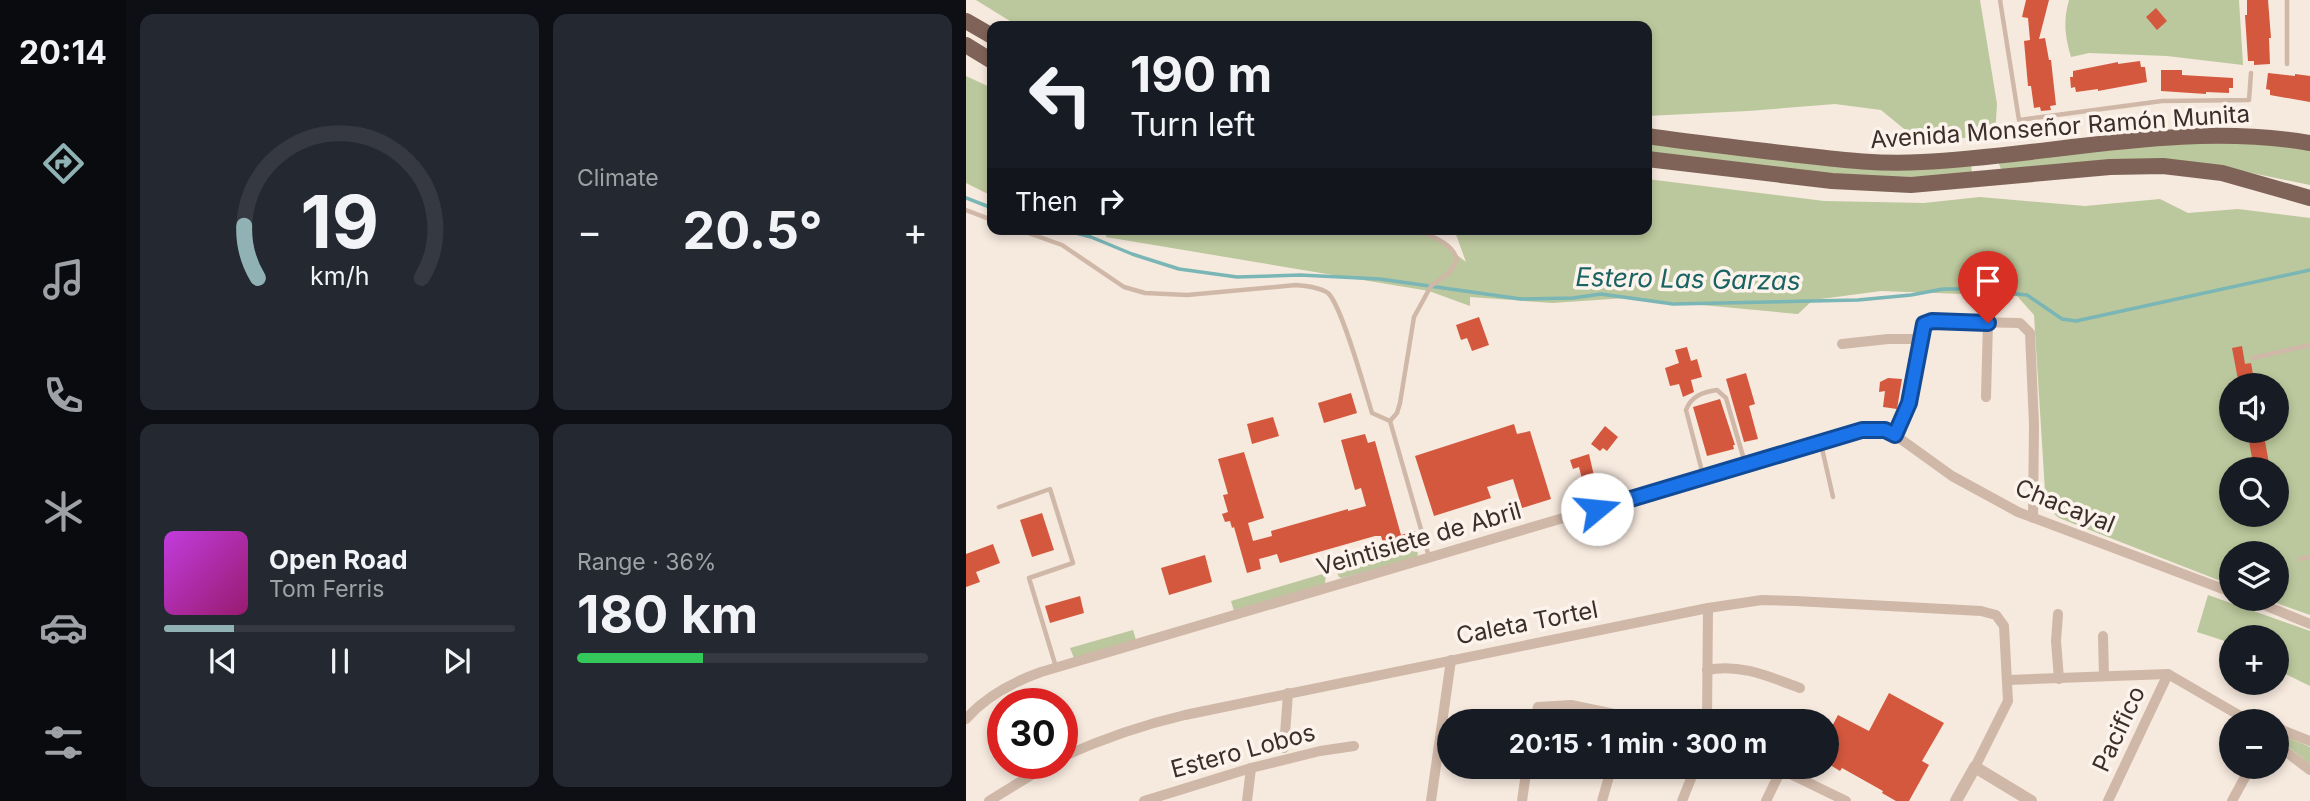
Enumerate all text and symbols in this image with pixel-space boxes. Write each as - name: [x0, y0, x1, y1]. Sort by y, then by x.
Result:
- text: 20:14: [19, 33, 107, 72]
- text: 190 m: [1130, 45, 1272, 104]
- icon: left: [1015, 49, 1106, 140]
- street label: Avenida Monseñor Ramón Munita: [1869, 99, 2251, 154]
- text: Turn left: [1130, 105, 1255, 144]
- icon: directions: [39, 139, 88, 188]
- text: Climate: [577, 164, 659, 192]
- text: 19: [300, 177, 379, 266]
- icon: right: [1092, 182, 1130, 220]
- text: Then: [1015, 186, 1078, 217]
- text: 20.5°: [682, 199, 823, 262]
- text: −: [577, 208, 602, 254]
- text: +: [903, 208, 928, 254]
- pin: [1958, 251, 2018, 323]
- icon: music: [39, 255, 88, 304]
- text: km/h: [310, 261, 369, 291]
- water label: Estero Las Garzas: [1575, 261, 1801, 296]
- icon: arrive: [1969, 262, 2007, 300]
- icon: phone: [39, 371, 88, 420]
- map controls: [2219, 373, 2289, 779]
- button: sound: [2219, 373, 2289, 443]
- button: search: [2219, 457, 2289, 527]
- position arrow: [1560, 472, 1634, 546]
- street label: Chacayal: [2011, 472, 2119, 539]
- icon: climate: [39, 487, 88, 536]
- street label: Veintisiete de Abril: [1313, 495, 1525, 582]
- button: layers: [2219, 541, 2289, 611]
- text: Open Road: [269, 544, 408, 575]
- text: Range · 36%: [577, 548, 716, 576]
- text: Tom Ferris: [269, 575, 384, 603]
- text: 180 km: [577, 583, 758, 646]
- street label: Caleta Tortel: [1454, 595, 1600, 650]
- icon: car: [39, 603, 88, 652]
- button: +: [2219, 625, 2289, 695]
- icon: previous: [204, 642, 242, 680]
- icon: pause: [321, 642, 359, 680]
- icon: next: [438, 642, 476, 680]
- street label: Pacifico: [2086, 681, 2151, 776]
- speed limit sign: 30: [987, 688, 1078, 779]
- button: −: [2219, 709, 2289, 779]
- street label: Estero Lobos: [1168, 717, 1318, 784]
- icon: filters: [39, 718, 88, 767]
- text: 20:15 · 1 min · 300 m: [1509, 728, 1767, 759]

